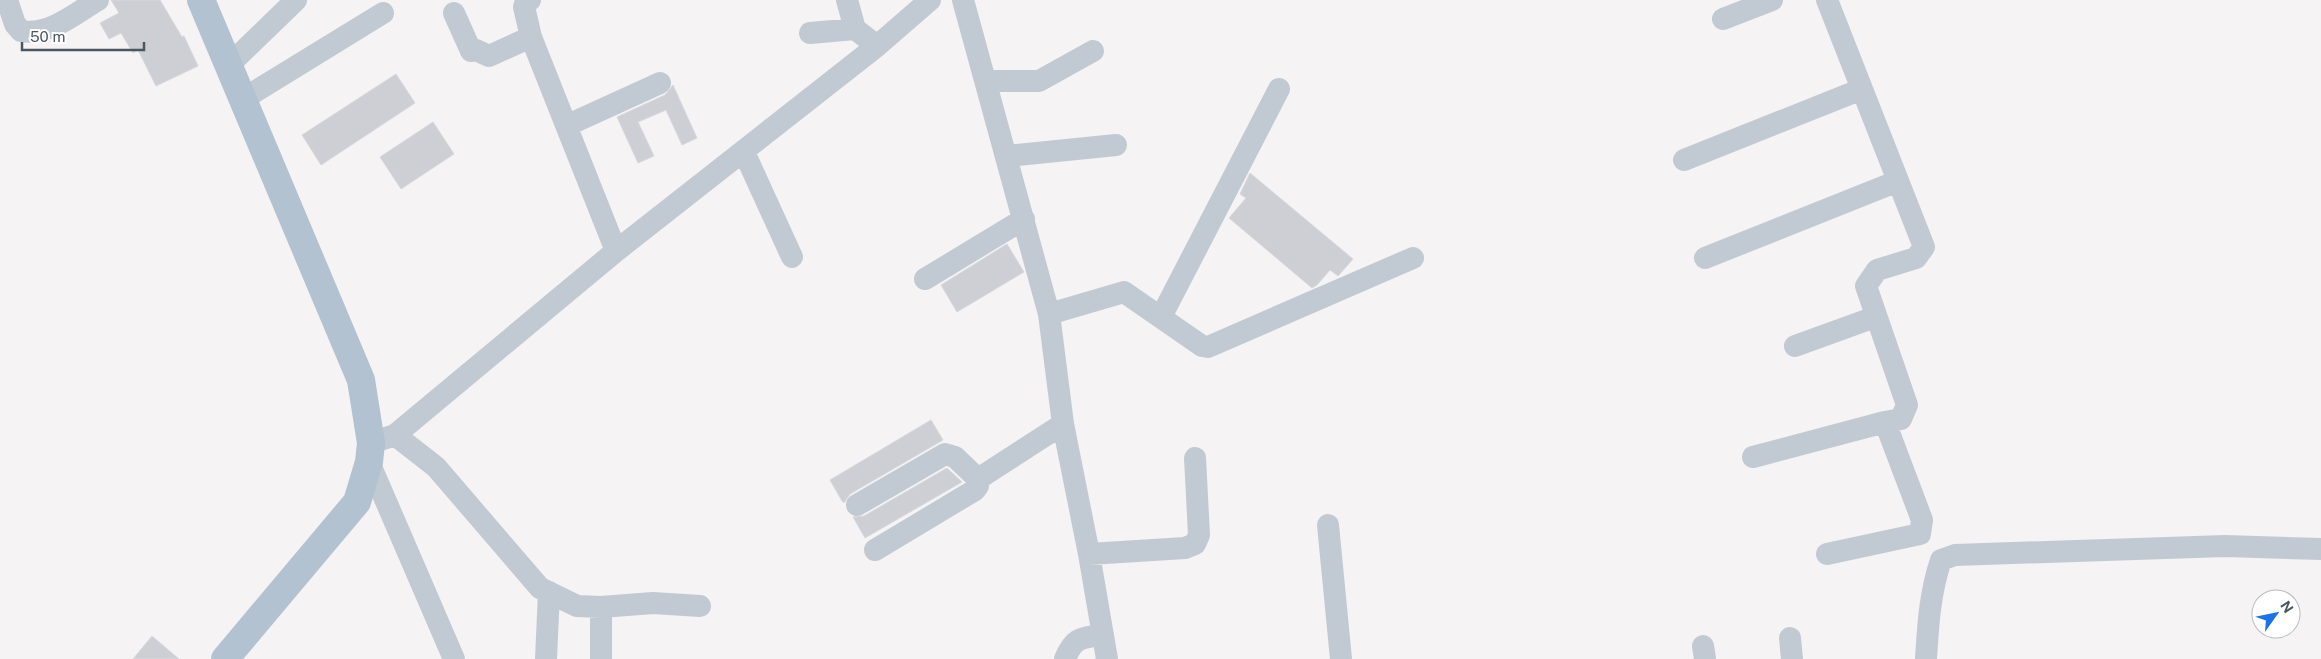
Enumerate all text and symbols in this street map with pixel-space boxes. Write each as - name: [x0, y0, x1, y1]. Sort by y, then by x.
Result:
- scale bar: [22, 20, 145, 52]
- text: 50 m: [30, 28, 65, 45]
- north arrow: [2251, 589, 2301, 639]
- text: N: [2277, 598, 2297, 616]

